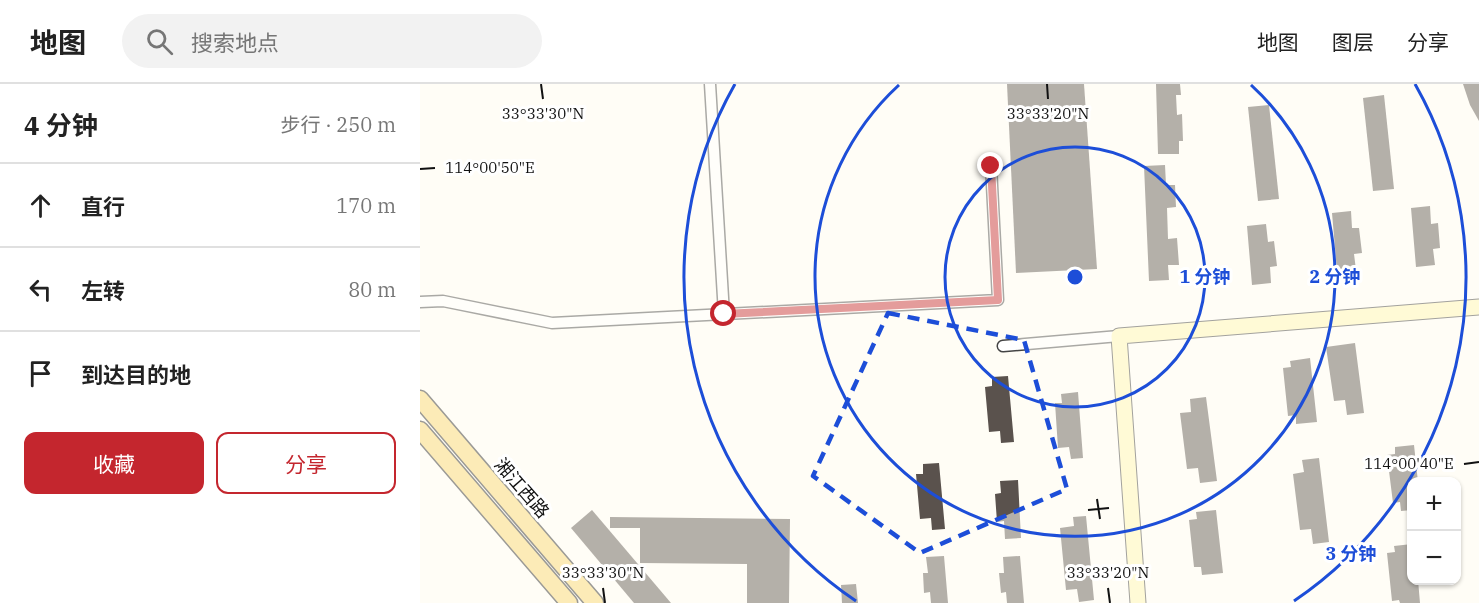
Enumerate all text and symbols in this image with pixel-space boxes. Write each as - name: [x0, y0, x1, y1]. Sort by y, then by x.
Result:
- search box: [122, 14, 542, 68]
- text: 地图: [30, 24, 86, 61]
- icon: search: [143, 25, 176, 58]
- text: 搜索地点: [191, 28, 279, 57]
- text: 地图: [1257, 28, 1299, 56]
- text: 图层: [1332, 28, 1374, 56]
- text: 分享: [1407, 28, 1449, 56]
- text: 33°33'30"N: [502, 104, 584, 123]
- text: 33°33'20"N: [1007, 104, 1089, 123]
- text: 4 分钟: [24, 108, 98, 142]
- text: 步行 · 250 m: [281, 111, 396, 138]
- route end: [977, 152, 1003, 178]
- text: 114°00'50"E: [445, 158, 535, 177]
- icon: ahead: [24, 189, 57, 222]
- text: 直行: [81, 192, 125, 221]
- text: 170 m: [336, 192, 396, 219]
- text: 1 分钟: [1180, 265, 1230, 288]
- text: 2 分钟: [1310, 265, 1360, 288]
- centre of rings: [1065, 267, 1085, 287]
- icon: left: [24, 273, 57, 306]
- text: 左转: [81, 276, 125, 305]
- text: 80 m: [348, 276, 396, 303]
- route start: [710, 300, 736, 326]
- icon: arrive: [24, 357, 57, 390]
- text: 到达目的地: [81, 360, 191, 389]
- button: 收藏: [24, 432, 204, 494]
- button: 分享: [216, 432, 396, 494]
- street label: 湘江西路: [490, 453, 554, 523]
- text: 114°00'40"E: [1364, 454, 1454, 473]
- map controls: [1407, 477, 1461, 585]
- button: +: [1407, 477, 1461, 531]
- button: −: [1407, 531, 1461, 585]
- text: 3 分钟: [1326, 542, 1376, 565]
- text: 33°33'30"N: [562, 563, 644, 582]
- text: 33°33'20"N: [1067, 563, 1149, 582]

